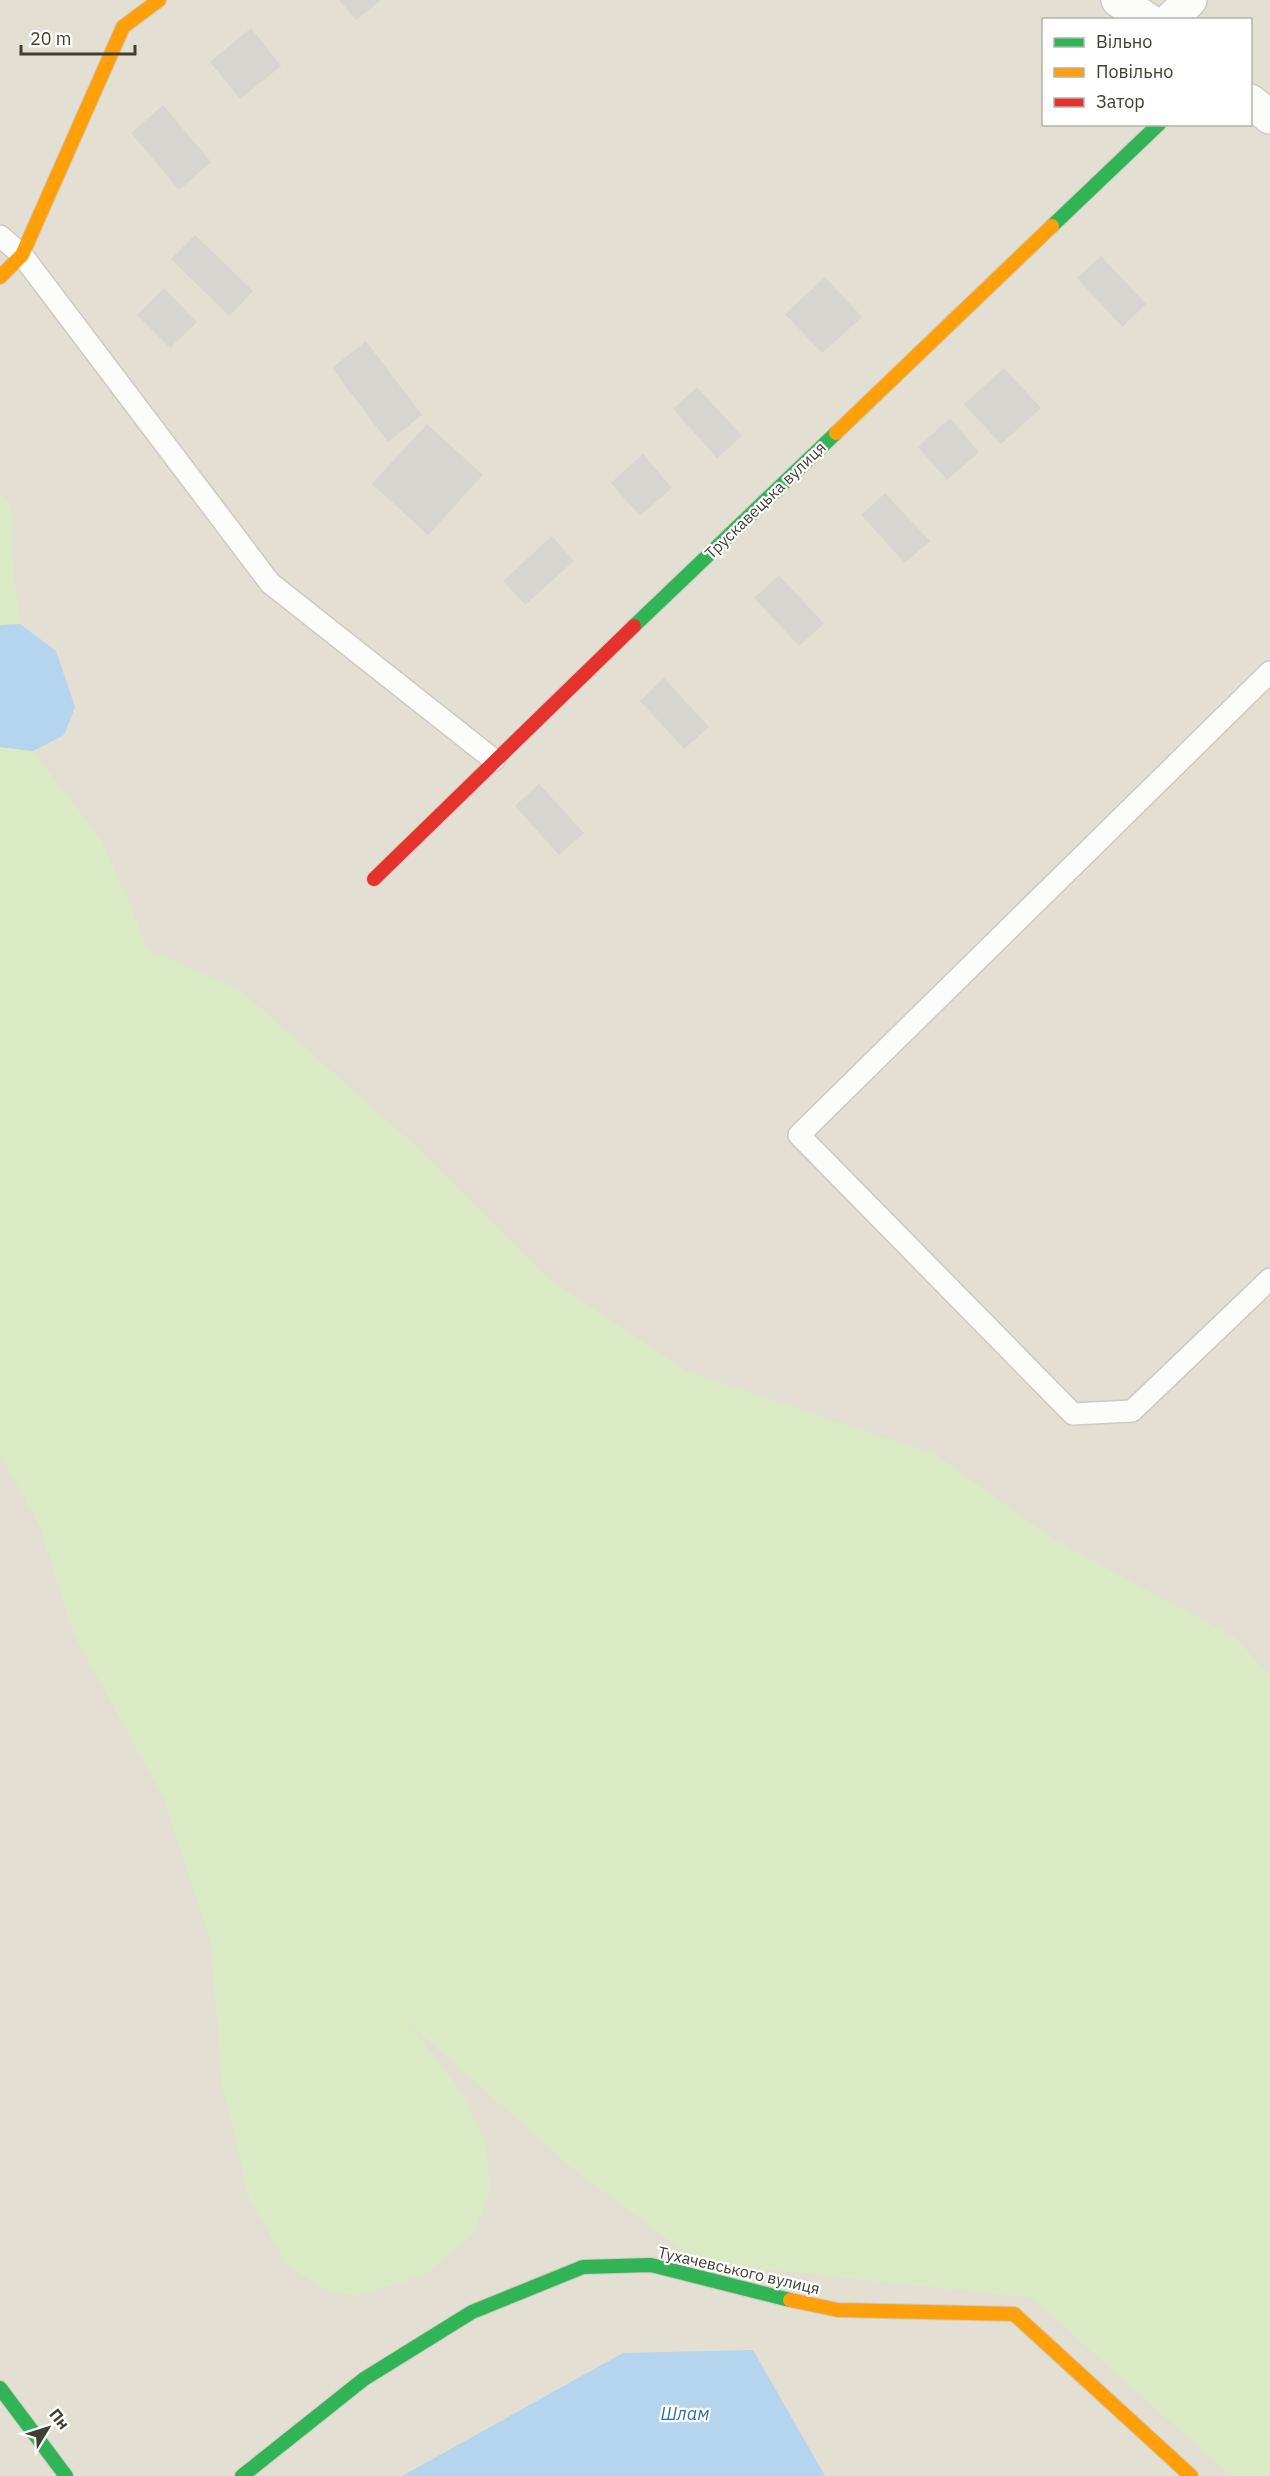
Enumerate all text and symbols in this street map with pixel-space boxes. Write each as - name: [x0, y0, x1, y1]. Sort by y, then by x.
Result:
- scale bar: [21, 18, 135, 56]
- legend: [1042, 18, 1252, 126]
- text: 20 m: [30, 27, 72, 50]
- text: Вільно: [1096, 30, 1152, 53]
- text: Повільно: [1096, 60, 1173, 83]
- text: Затор: [1096, 90, 1145, 113]
- street label: Трускавецька вулиця: [700, 437, 830, 563]
- street label: Тухачевського вулиця: [656, 2242, 822, 2298]
- north arrow: [18, 2398, 78, 2458]
- water label: Шлам: [661, 2402, 709, 2425]
- text: Пн: [45, 2404, 74, 2433]

